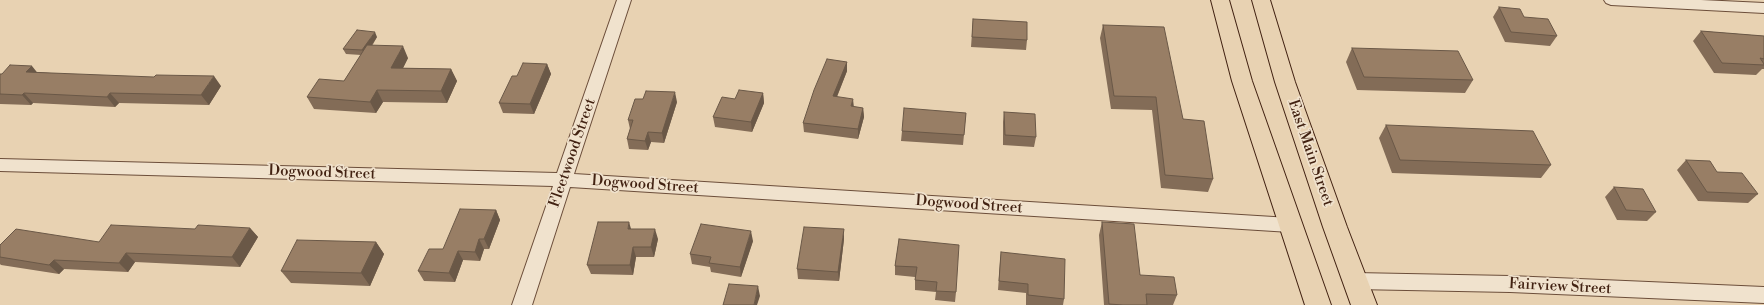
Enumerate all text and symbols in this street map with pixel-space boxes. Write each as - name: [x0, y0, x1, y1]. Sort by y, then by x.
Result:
- street label: Fleetwood Street: [546, 96, 600, 210]
- street label: East Main Street: [1283, 97, 1337, 209]
- street label: Dogwood Street: [268, 162, 376, 184]
- street label: Dogwood Street: [591, 172, 699, 198]
- street label: Dogwood Street: [915, 192, 1023, 218]
- street label: Fairview Street: [1508, 275, 1612, 299]

